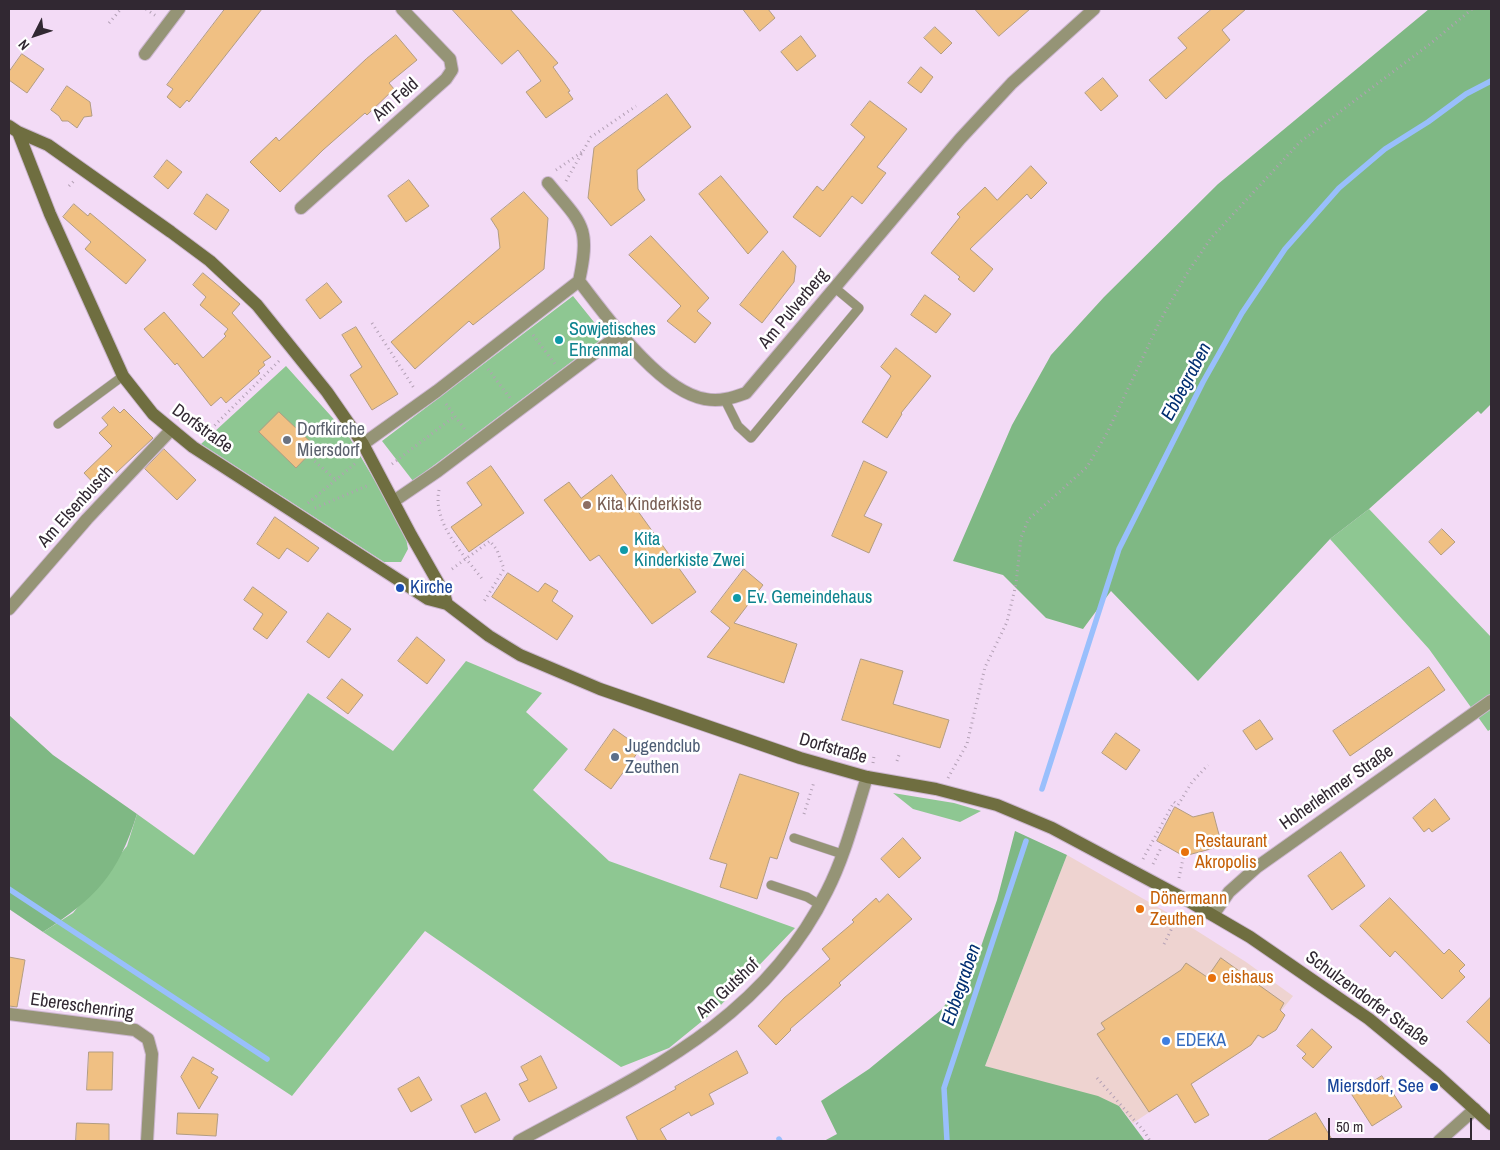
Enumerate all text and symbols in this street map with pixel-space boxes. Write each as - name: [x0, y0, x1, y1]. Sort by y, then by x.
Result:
- north arrow: [10, 10, 60, 60]
- text: N: [14, 36, 33, 54]
- street label: Am Feld: [369, 74, 423, 126]
- street label: Am Pulverberg: [754, 265, 834, 353]
- place label: Sowjetisches Ehrenmal: [569, 319, 656, 362]
- marker: Sowjetisches Ehrenmal: [553, 334, 565, 346]
- water label: Ebbegraben: [1157, 339, 1217, 425]
- street label: Dorfstraße: [167, 400, 237, 458]
- place label: Dorfkirche Miersdorf: [297, 419, 365, 462]
- marker: Dorfkirche Miersdorf: [281, 434, 293, 446]
- street label: Am Elsenbusch: [34, 462, 118, 552]
- place label: Kita Kinderkiste: [597, 494, 702, 516]
- marker: Kita Kinderkiste: [581, 499, 593, 511]
- place label: Kita Kinderkiste Zwei: [634, 529, 745, 572]
- marker: Kita Kinderkiste Zwei: [618, 544, 630, 556]
- place label: Kirche: [410, 577, 453, 599]
- marker: Kirche: [394, 582, 406, 594]
- place label: Ev. Gemeindehaus: [747, 587, 872, 609]
- marker: Ev. Gemeindehaus: [731, 592, 743, 604]
- street label: Dorfstraße: [797, 729, 869, 769]
- place label: Jugendclub Zeuthen: [625, 736, 700, 779]
- street label: Hoherlehmer Straße: [1276, 741, 1398, 835]
- marker: Jugendclub Zeuthen: [609, 751, 621, 763]
- place label: Restaurant Akropolis: [1195, 831, 1267, 874]
- marker: Restaurant Akropolis: [1179, 846, 1191, 858]
- place label: Dönermann Zeuthen: [1150, 888, 1227, 931]
- marker: Dönermann Zeuthen: [1134, 903, 1146, 915]
- water label: Ebbegraben: [937, 941, 987, 1029]
- street label: Schulzendorfer Straße: [1301, 947, 1433, 1051]
- street label: Am Gutshof: [692, 955, 764, 1023]
- place label: eishaus: [1222, 967, 1274, 989]
- marker: eishaus: [1206, 972, 1218, 984]
- street label: Ebereschenring: [29, 989, 135, 1025]
- place label: EDEKA: [1176, 1030, 1226, 1052]
- marker: EDEKA: [1160, 1035, 1172, 1047]
- place label: Miersdorf, See: [1327, 1076, 1424, 1098]
- marker: Miersdorf, See: [1428, 1081, 1440, 1093]
- scale bar: [1330, 1108, 1474, 1140]
- text: 50 m: [1336, 1116, 1363, 1137]

